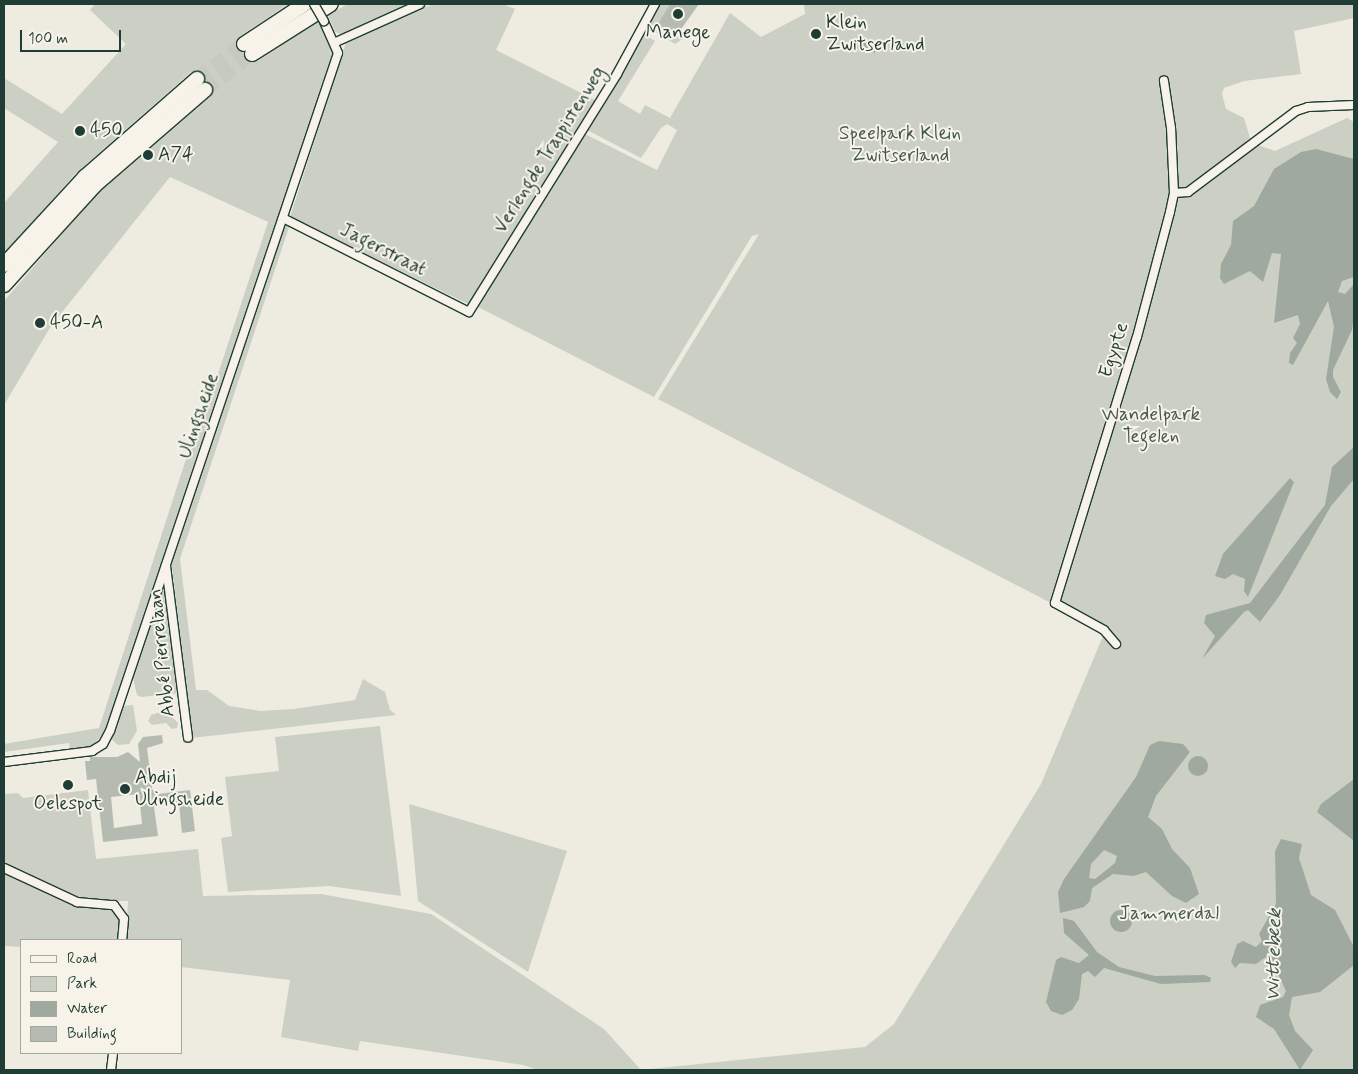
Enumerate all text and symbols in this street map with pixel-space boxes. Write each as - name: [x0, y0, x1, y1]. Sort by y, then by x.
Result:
- marker: Manege: [672, 8, 684, 20]
- place label: Klein Zwitserland: [826, 12, 925, 56]
- scale bar: [22, 20, 124, 52]
- place label: Manege: [646, 22, 710, 44]
- marker: Klein Zwitserland: [810, 28, 822, 40]
- text: 100 m: [28, 29, 68, 49]
- street label: Verlengde Trappistenweg: [489, 62, 611, 238]
- place label: 450: [90, 120, 123, 142]
- park label: Speelpark Klein Zwitserland: [839, 123, 961, 167]
- marker: 450: [74, 125, 86, 137]
- place label: A74: [158, 144, 193, 166]
- marker: A74: [142, 149, 154, 161]
- street label: Jagerstraat: [336, 219, 430, 281]
- place label: 450-A: [50, 312, 104, 334]
- marker: 450-A: [34, 317, 46, 329]
- street label: Egypte: [1094, 320, 1134, 380]
- street label: Ulingsheide: [174, 370, 224, 462]
- park label: Wandelpark Tegelen: [1102, 404, 1200, 448]
- street label: Abbé Pierrelaan: [144, 588, 180, 718]
- place label: Abdij Ulingsheide: [135, 767, 224, 811]
- marker: Oelespot: [62, 779, 74, 791]
- marker: Abdij Ulingsheide: [119, 783, 131, 795]
- place label: Oelespot: [33, 793, 103, 815]
- park label: Jammerdal: [1119, 903, 1219, 925]
- water label: Wittebeek: [1261, 909, 1287, 1001]
- legend: [20, 939, 182, 1054]
- text: Road: [67, 949, 97, 969]
- text: Park: [67, 974, 97, 994]
- text: Water: [67, 999, 107, 1019]
- text: Building: [67, 1024, 117, 1044]

